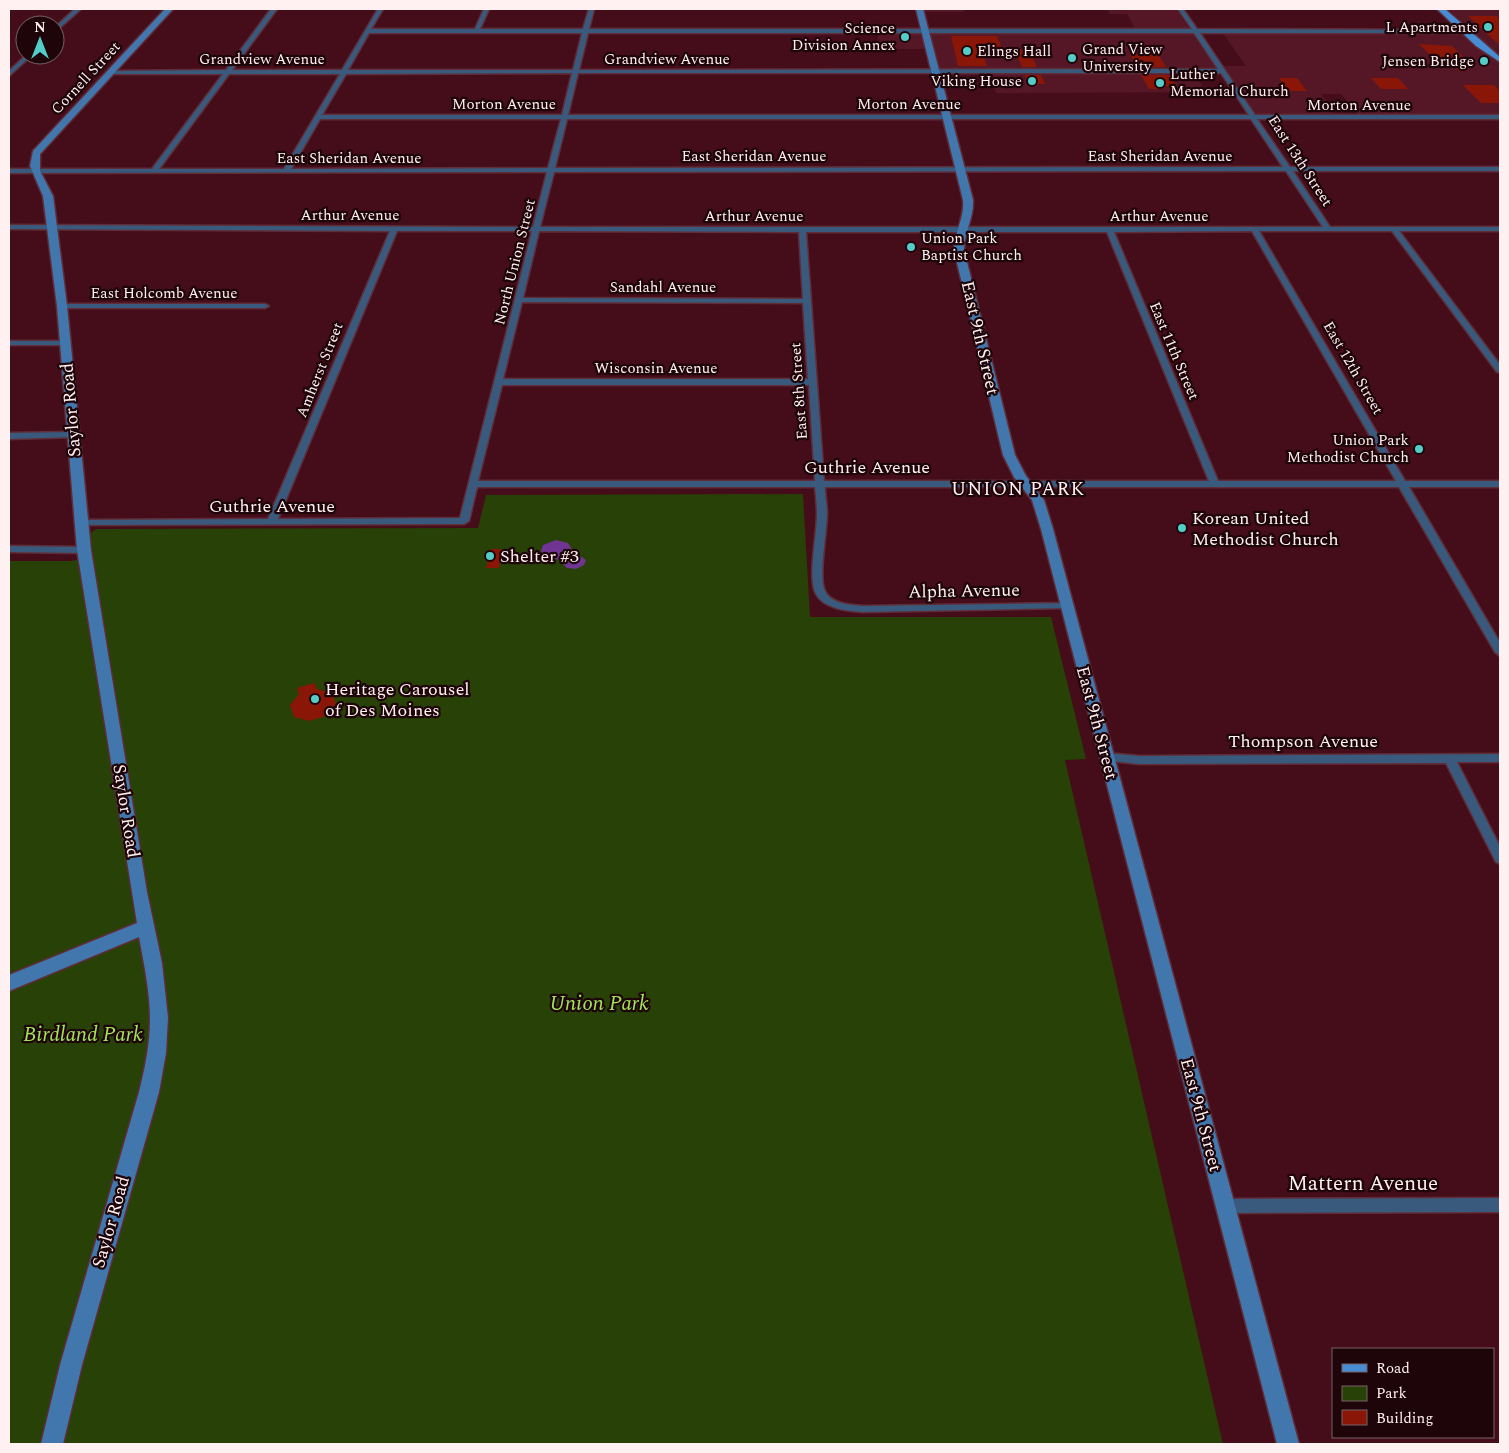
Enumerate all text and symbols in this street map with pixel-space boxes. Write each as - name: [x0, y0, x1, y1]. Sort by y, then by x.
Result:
- north arrow: [15, 15, 65, 65]
- place label: L Apartments: [1386, 16, 1478, 39]
- text: N: [34, 17, 46, 38]
- place label: Science Division Annex: [792, 17, 896, 57]
- marker: L Apartments: [1482, 21, 1494, 33]
- marker: Science Division Annex: [899, 31, 911, 43]
- street label: Cornell Street: [46, 36, 126, 120]
- place label: Grand View University: [1082, 38, 1163, 78]
- place label: Elings Hall: [977, 40, 1051, 63]
- marker: Elings Hall: [961, 45, 973, 57]
- street label: Grandview Avenue: [199, 48, 325, 71]
- street label: Grandview Avenue: [604, 48, 730, 71]
- place label: Jensen Bridge: [1382, 50, 1474, 73]
- marker: Grand View University: [1066, 52, 1078, 64]
- marker: Jensen Bridge: [1478, 55, 1490, 67]
- place label: Luther Memorial Church: [1170, 63, 1289, 103]
- place label: Viking House: [930, 70, 1022, 93]
- marker: Viking House: [1026, 75, 1038, 87]
- marker: Luther Memorial Church: [1154, 77, 1166, 89]
- street label: Morton Avenue: [452, 93, 556, 116]
- street label: Morton Avenue: [857, 93, 961, 116]
- street label: Morton Avenue: [1307, 94, 1411, 117]
- street label: East 13th Street: [1262, 111, 1338, 211]
- street label: East Sheridan Avenue: [682, 145, 826, 168]
- street label: East Sheridan Avenue: [1088, 145, 1232, 168]
- street label: East Sheridan Avenue: [277, 147, 421, 170]
- street label: North Union Street: [488, 197, 542, 327]
- street label: Arthur Avenue: [301, 204, 399, 227]
- street label: Arthur Avenue: [705, 205, 803, 228]
- street label: Arthur Avenue: [1110, 205, 1208, 228]
- place label: Union Park Baptist Church: [921, 227, 1022, 267]
- marker: Union Park Baptist Church: [905, 241, 917, 253]
- street label: Sandahl Avenue: [610, 276, 716, 299]
- street label: East 9th Street: [954, 278, 1006, 398]
- street label: East Holcomb Avenue: [91, 282, 237, 305]
- street label: East 11th Street: [1143, 298, 1205, 404]
- street label: East 12th Street: [1317, 317, 1389, 419]
- street label: Amherst Street: [290, 319, 350, 421]
- street label: East 8th Street: [784, 342, 814, 440]
- street label: Wisconsin Avenue: [595, 357, 717, 380]
- street label: Saylor Road: [53, 362, 89, 458]
- place label: Union Park Methodist Church: [1287, 429, 1409, 469]
- marker: Union Park Methodist Church: [1413, 443, 1425, 455]
- street label: Guthrie Avenue: [804, 454, 930, 481]
- district label: UNION PARK: [951, 475, 1085, 504]
- street label: Guthrie Avenue: [209, 493, 335, 520]
- place label: Korean United Methodist Church: [1192, 505, 1339, 553]
- marker: Korean United Methodist Church: [1176, 522, 1188, 534]
- place label: Shelter #3: [500, 543, 579, 570]
- marker: Shelter #3: [484, 550, 496, 562]
- street label: Alpha Avenue: [908, 577, 1020, 605]
- street label: East 9th Street: [1069, 663, 1125, 783]
- place label: Heritage Carousel of Des Moines: [325, 676, 470, 724]
- marker: Heritage Carousel of Des Moines: [309, 693, 321, 705]
- street label: Thompson Avenue: [1228, 728, 1378, 755]
- street label: Saylor Road: [105, 762, 147, 860]
- park label: Union Park: [549, 988, 649, 1020]
- park label: Birdland Park: [23, 1019, 143, 1051]
- street label: East 9th Street: [1173, 1055, 1229, 1175]
- street label: Mattern Avenue: [1288, 1168, 1438, 1200]
- street label: Saylor Road: [85, 1173, 137, 1271]
- legend: [1332, 1348, 1494, 1438]
- text: Road: [1376, 1357, 1410, 1380]
- text: Park: [1376, 1382, 1407, 1405]
- text: Building: [1376, 1407, 1433, 1430]

